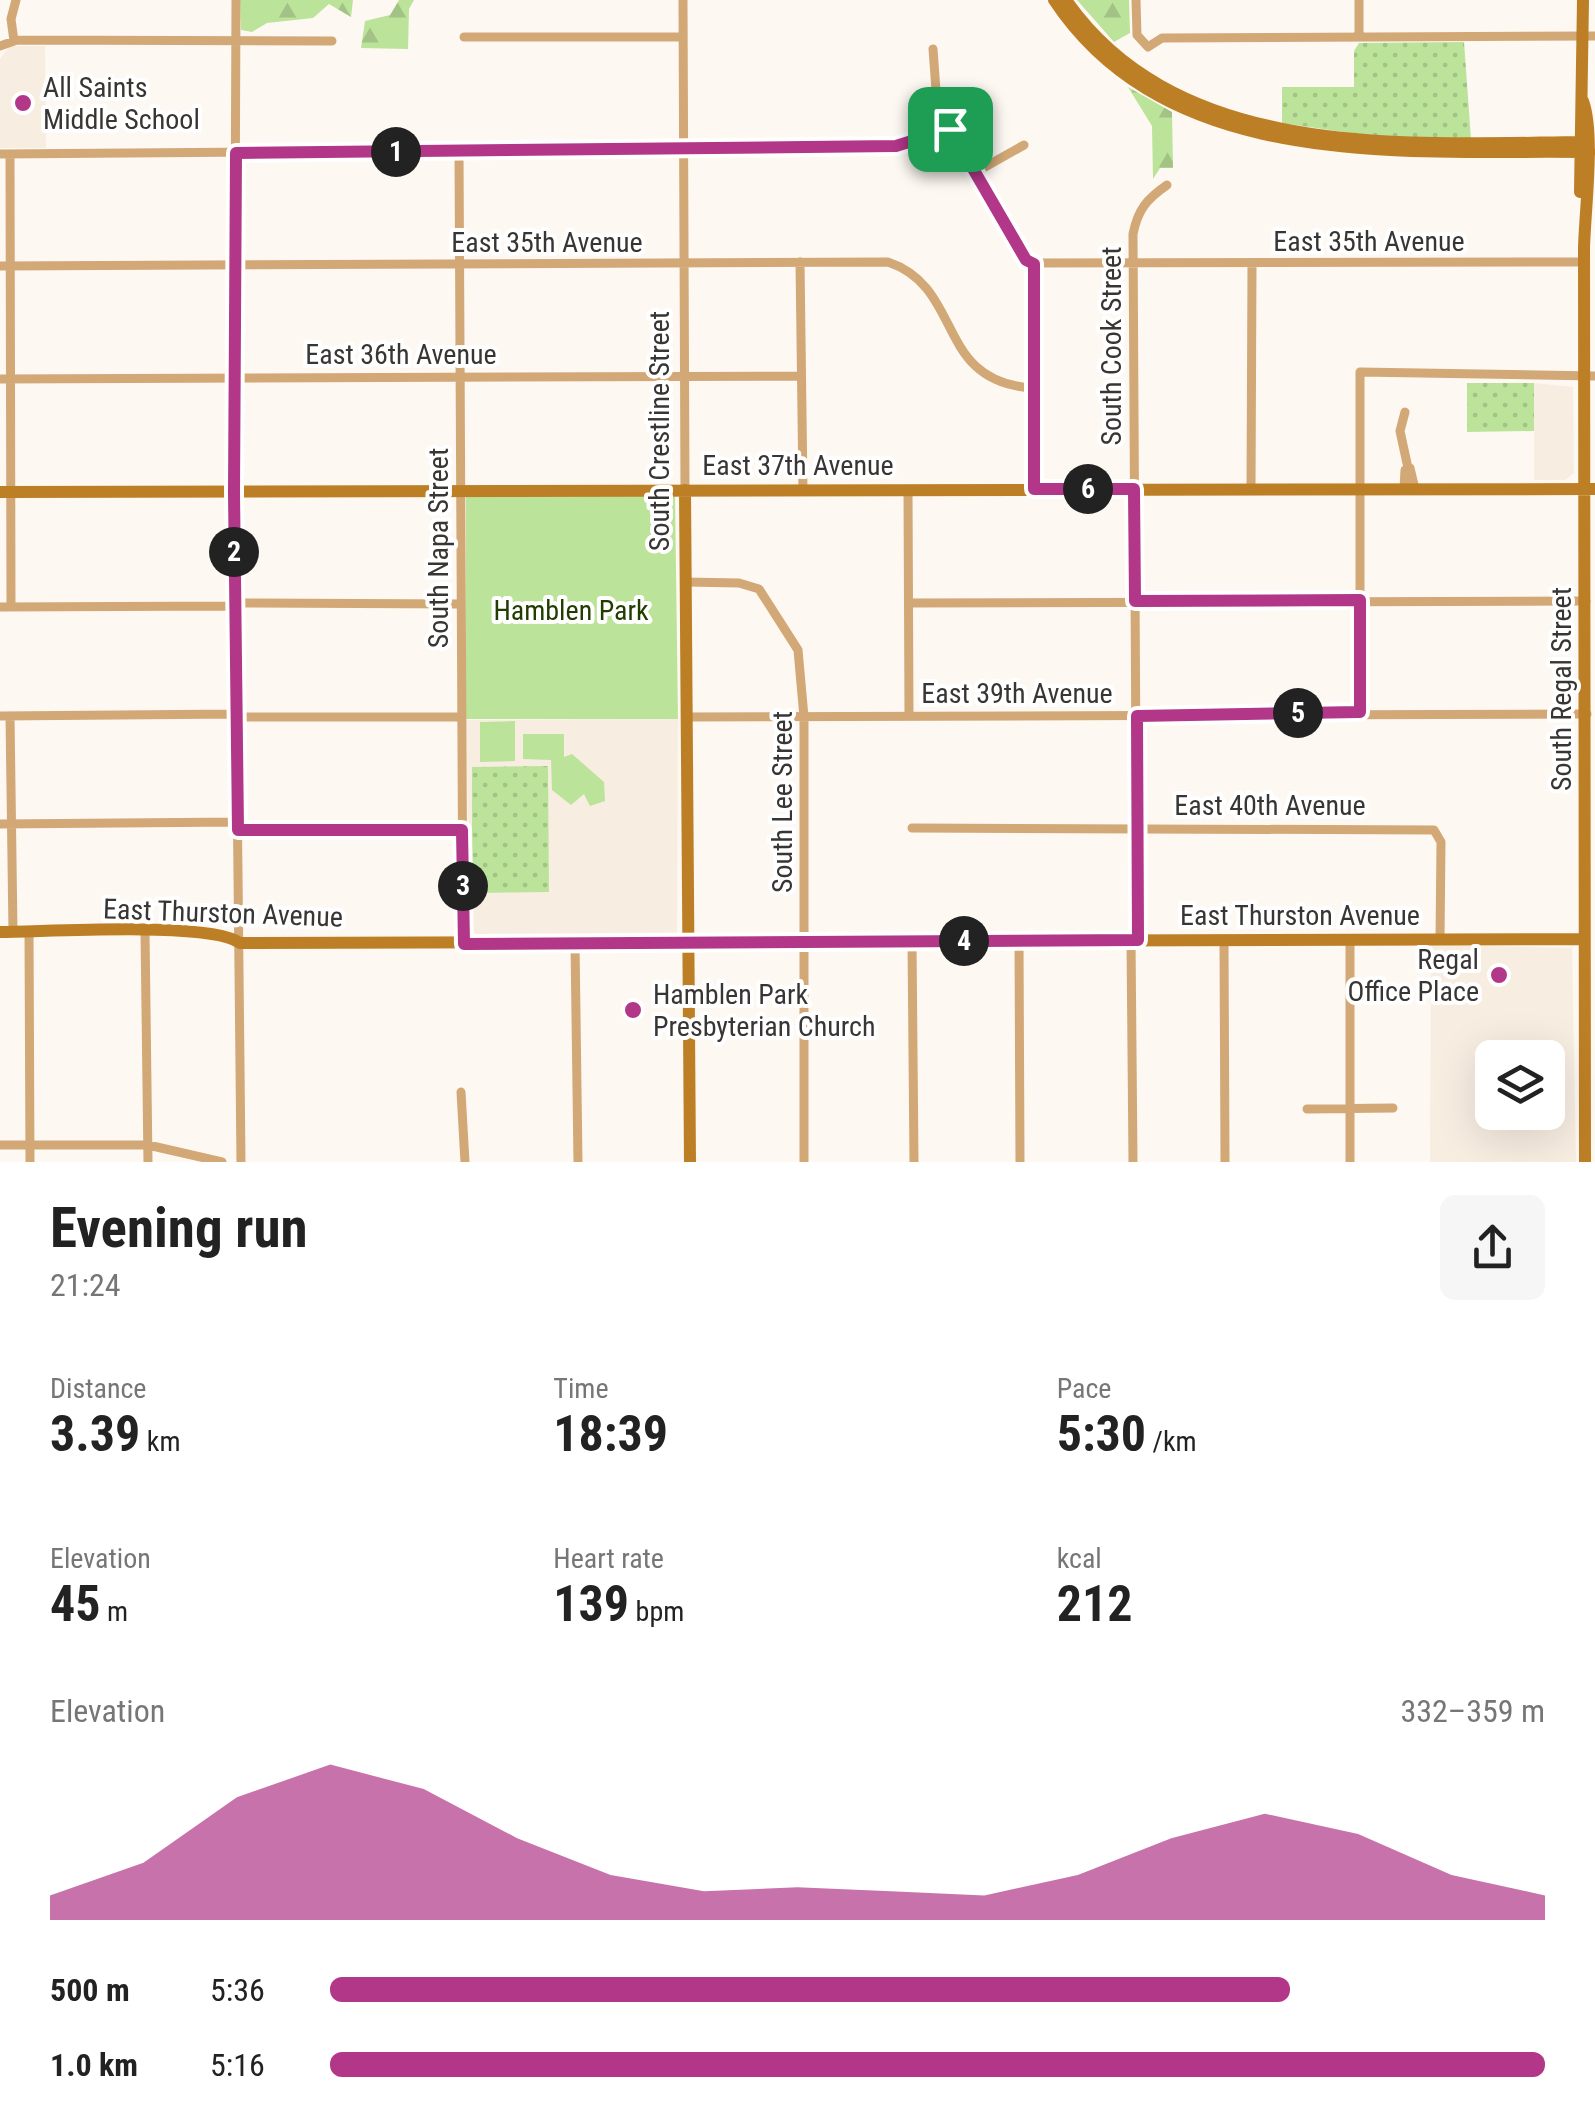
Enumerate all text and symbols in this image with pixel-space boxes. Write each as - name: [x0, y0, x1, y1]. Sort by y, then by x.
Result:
- place label: All Saints Middle School: [43, 71, 200, 136]
- pin: [908, 87, 993, 172]
- marker: All Saints Middle School: [12, 92, 34, 114]
- icon: arrive: [923, 102, 978, 157]
- pin: 1: [371, 127, 421, 177]
- text: 1: [389, 135, 403, 168]
- street label: East 35th Avenue: [1273, 225, 1465, 258]
- street label: East 35th Avenue: [451, 226, 643, 259]
- street label: South Cook Street: [1095, 247, 1128, 445]
- street label: South Crestline Street: [643, 311, 676, 551]
- street label: East 36th Avenue: [305, 338, 497, 371]
- street label: South Napa Street: [422, 448, 455, 648]
- street label: East 37th Avenue: [702, 449, 894, 482]
- pin: 6: [1063, 464, 1113, 514]
- text: 6: [1081, 472, 1095, 505]
- pin: 2: [209, 527, 259, 577]
- text: 2: [227, 535, 241, 568]
- street label: South Regal Street: [1545, 587, 1578, 791]
- park label: Hamblen Park: [493, 594, 649, 627]
- street label: East 39th Avenue: [921, 677, 1113, 710]
- pin: 5: [1273, 688, 1323, 738]
- text: 5: [1291, 696, 1305, 729]
- street label: South Lee Street: [766, 711, 799, 893]
- street label: East 40th Avenue: [1174, 789, 1366, 822]
- pin: 3: [438, 861, 488, 911]
- text: 3: [456, 869, 470, 902]
- street label: East Thurston Avenue: [103, 892, 343, 934]
- street label: East Thurston Avenue: [1180, 899, 1420, 932]
- pin: 4: [939, 916, 989, 966]
- text: 4: [957, 924, 971, 957]
- place label: Regal Office Place: [1347, 943, 1479, 1008]
- marker: Regal Office Place: [1488, 964, 1510, 986]
- place label: Hamblen Park Presbyterian Church: [653, 978, 875, 1043]
- marker: Hamblen Park Presbyterian Church: [622, 999, 644, 1021]
- map controls: [1475, 1040, 1565, 1130]
- button: layers: [1475, 1040, 1565, 1130]
- button: share: [1440, 1195, 1545, 1300]
- text: Evening run: [50, 1196, 308, 1260]
- text: 21:24: [50, 1266, 121, 1304]
- text: Distance: [50, 1372, 147, 1405]
- text: Time: [553, 1372, 609, 1405]
- text: Pace: [1057, 1372, 1112, 1405]
- text: 3.39: [50, 1405, 140, 1463]
- text: 18:39: [553, 1405, 668, 1463]
- text: 5:30: [1057, 1405, 1146, 1463]
- text: km: [140, 1425, 180, 1458]
- text: /km: [1146, 1425, 1197, 1458]
- text: Elevation: [50, 1542, 151, 1575]
- text: Heart rate: [553, 1542, 664, 1575]
- text: kcal: [1057, 1542, 1102, 1575]
- text: 45: [50, 1575, 101, 1633]
- text: 139: [553, 1575, 629, 1633]
- text: 212: [1057, 1575, 1132, 1633]
- text: m: [101, 1595, 128, 1628]
- text: bpm: [629, 1595, 684, 1628]
- text: Elevation: [50, 1692, 165, 1730]
- text: 332–359 m: [1400, 1692, 1545, 1730]
- text: 500 m: [50, 1971, 130, 2009]
- text: 5:36: [210, 1971, 265, 2009]
- text: 1.0 km: [50, 2046, 138, 2084]
- text: 5:16: [210, 2046, 265, 2084]

